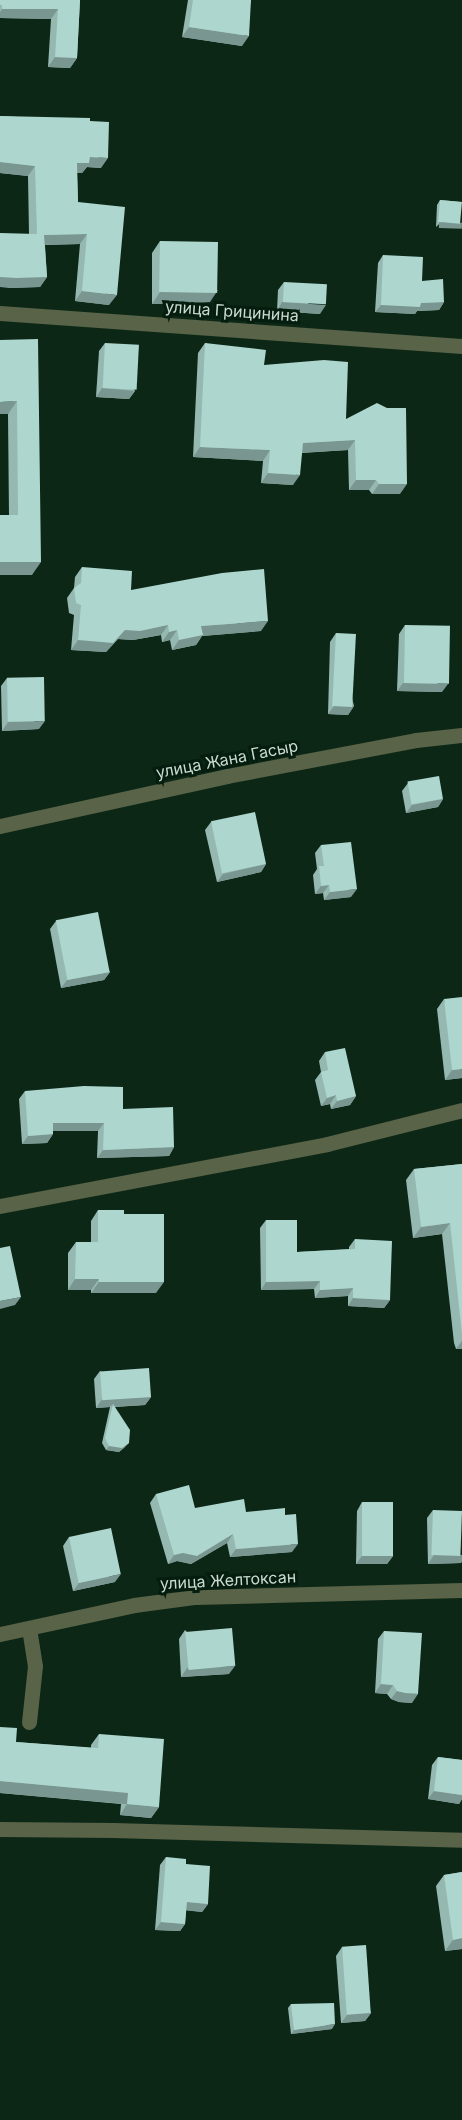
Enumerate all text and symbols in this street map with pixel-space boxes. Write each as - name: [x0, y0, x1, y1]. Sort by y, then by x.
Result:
- street label: улица Грицинина: [165, 297, 299, 325]
- street label: улица Жана Гасыр: [154, 736, 300, 782]
- street label: улица Желтоксан: [159, 1567, 297, 1593]

